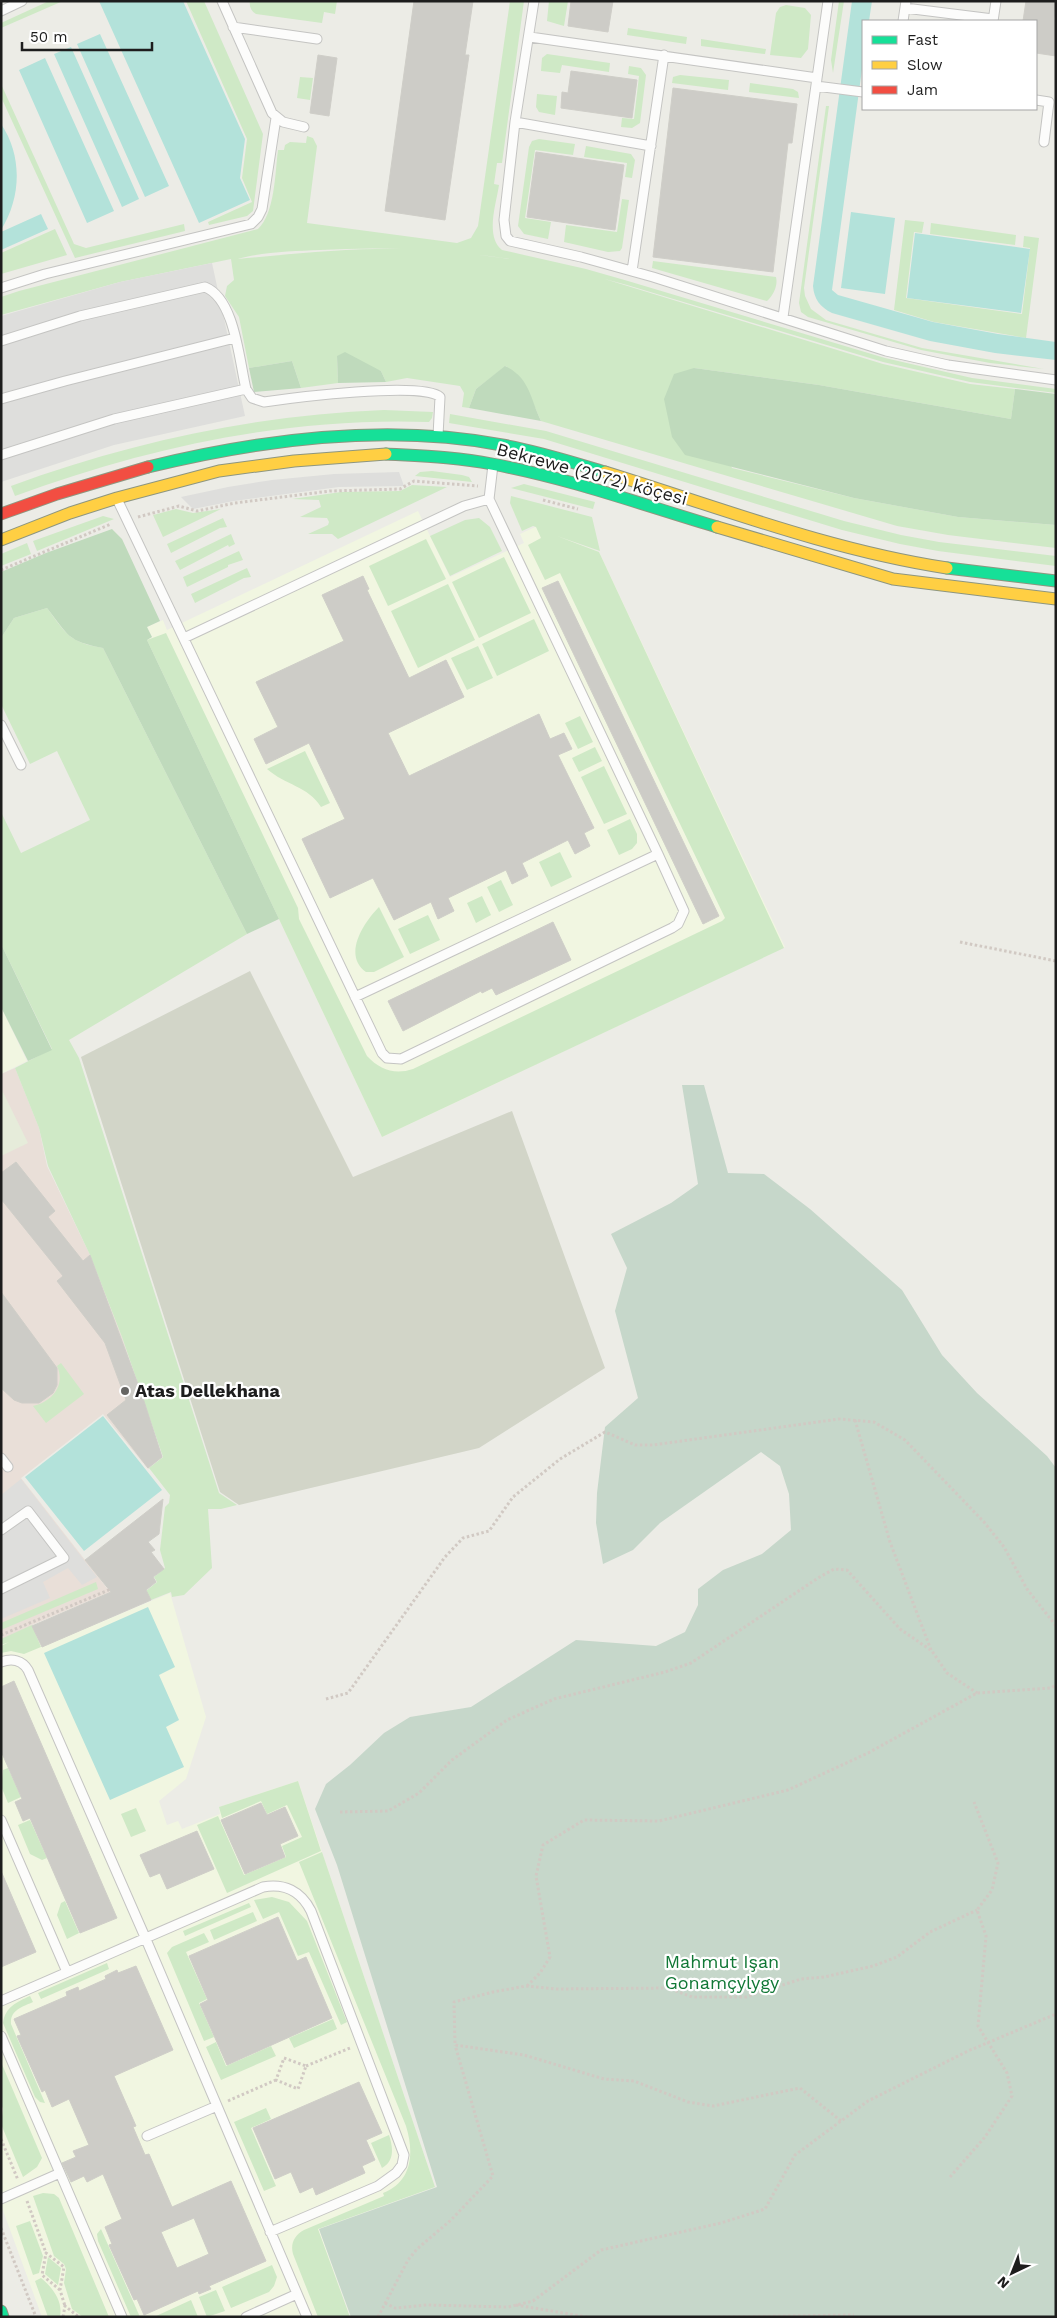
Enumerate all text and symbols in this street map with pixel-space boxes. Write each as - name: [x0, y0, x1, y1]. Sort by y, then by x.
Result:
- scale bar: [22, 20, 152, 52]
- legend: [862, 20, 1037, 110]
- text: 50 m: [30, 28, 67, 46]
- text: Fast: [907, 31, 939, 49]
- text: Slow: [907, 56, 943, 74]
- text: Jam: [907, 81, 938, 99]
- street label: Bekrewe (2072) köçesi: [495, 438, 690, 509]
- place label: Atas Dellekhana: [135, 1380, 280, 1401]
- marker: Atas Dellekhana: [119, 1385, 131, 1397]
- park label: Mahmut Işan Gonamçylygy: [665, 1951, 780, 1993]
- north arrow: [987, 2248, 1037, 2298]
- text: N: [994, 2273, 1012, 2292]

